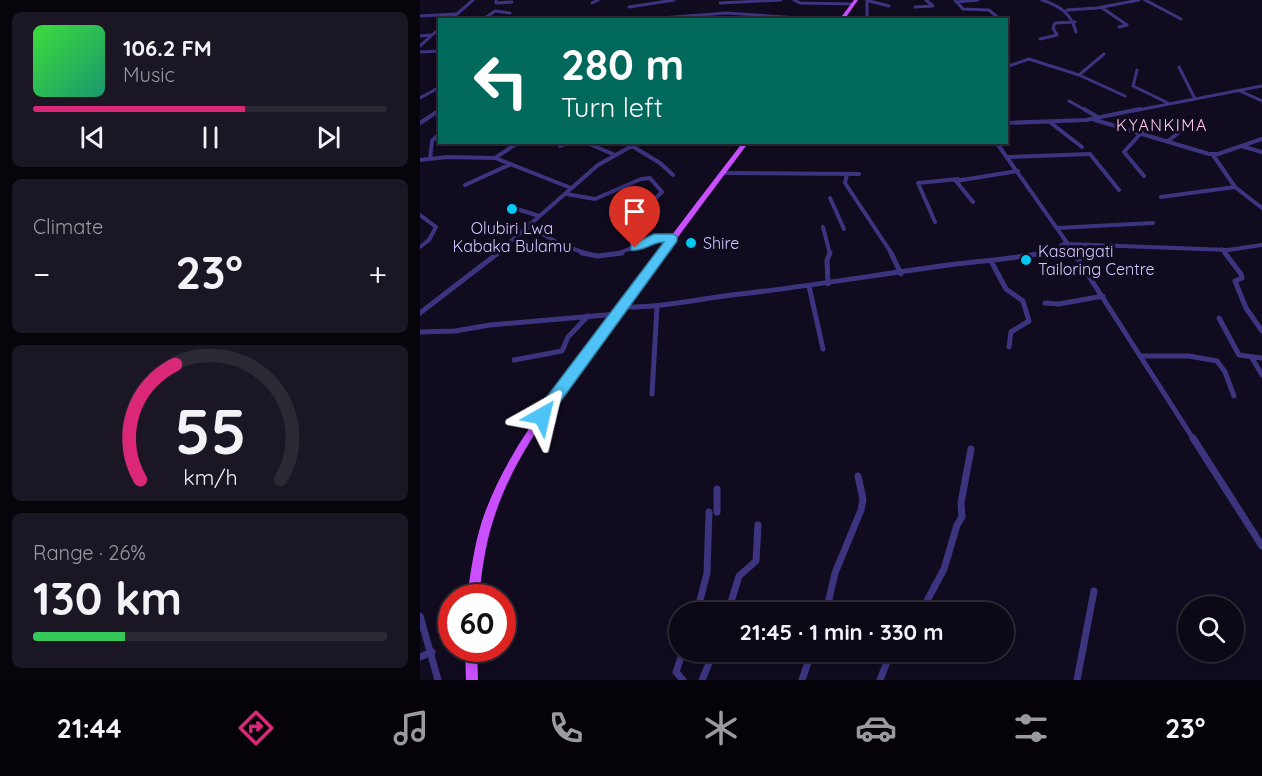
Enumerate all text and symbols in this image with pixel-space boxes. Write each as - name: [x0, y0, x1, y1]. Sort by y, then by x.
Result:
- text: 106.2 FM: [123, 34, 212, 62]
- text: 280 m: [561, 38, 684, 91]
- icon: left: [462, 42, 540, 120]
- text: Music: [123, 62, 175, 87]
- text: Turn left: [561, 90, 663, 124]
- district label: KYANKIMA: [1116, 115, 1208, 135]
- icon: previous: [76, 121, 109, 154]
- icon: pause: [194, 121, 227, 154]
- icon: next: [312, 121, 345, 154]
- pin: [609, 186, 660, 248]
- icon: arrive: [618, 195, 651, 228]
- marker: Olubiri Lwa Kabaka Bulamu: [505, 202, 519, 216]
- text: Climate: [33, 214, 103, 239]
- place label: Olubiri Lwa Kabaka Bulamu: [452, 218, 572, 256]
- place label: Shire: [703, 233, 739, 253]
- marker: Shire: [684, 236, 698, 250]
- place label: Kasangati Tailoring Centre: [1038, 241, 1155, 279]
- text: 23°: [176, 244, 243, 300]
- text: −: [33, 253, 50, 294]
- text: +: [368, 253, 387, 294]
- marker: Kasangati Tailoring Centre: [1019, 253, 1033, 267]
- position arrow: [510, 384, 574, 448]
- text: 55: [174, 393, 246, 471]
- text: km/h: [183, 465, 237, 491]
- text: Range · 26%: [33, 540, 146, 565]
- text: 130 km: [33, 570, 182, 626]
- speed limit sign: 60: [438, 584, 516, 662]
- map controls: [1178, 596, 1244, 662]
- button: search: [1178, 596, 1244, 662]
- text: 21:45 · 1 min · 330 m: [740, 618, 944, 646]
- icon: directions: [235, 707, 277, 749]
- icon: music: [390, 707, 432, 749]
- icon: phone: [545, 707, 587, 749]
- icon: climate: [700, 707, 742, 749]
- icon: car: [855, 707, 897, 749]
- icon: filters: [1010, 707, 1052, 749]
- text: 21:44: [57, 711, 122, 745]
- text: 23°: [1165, 711, 1205, 745]

